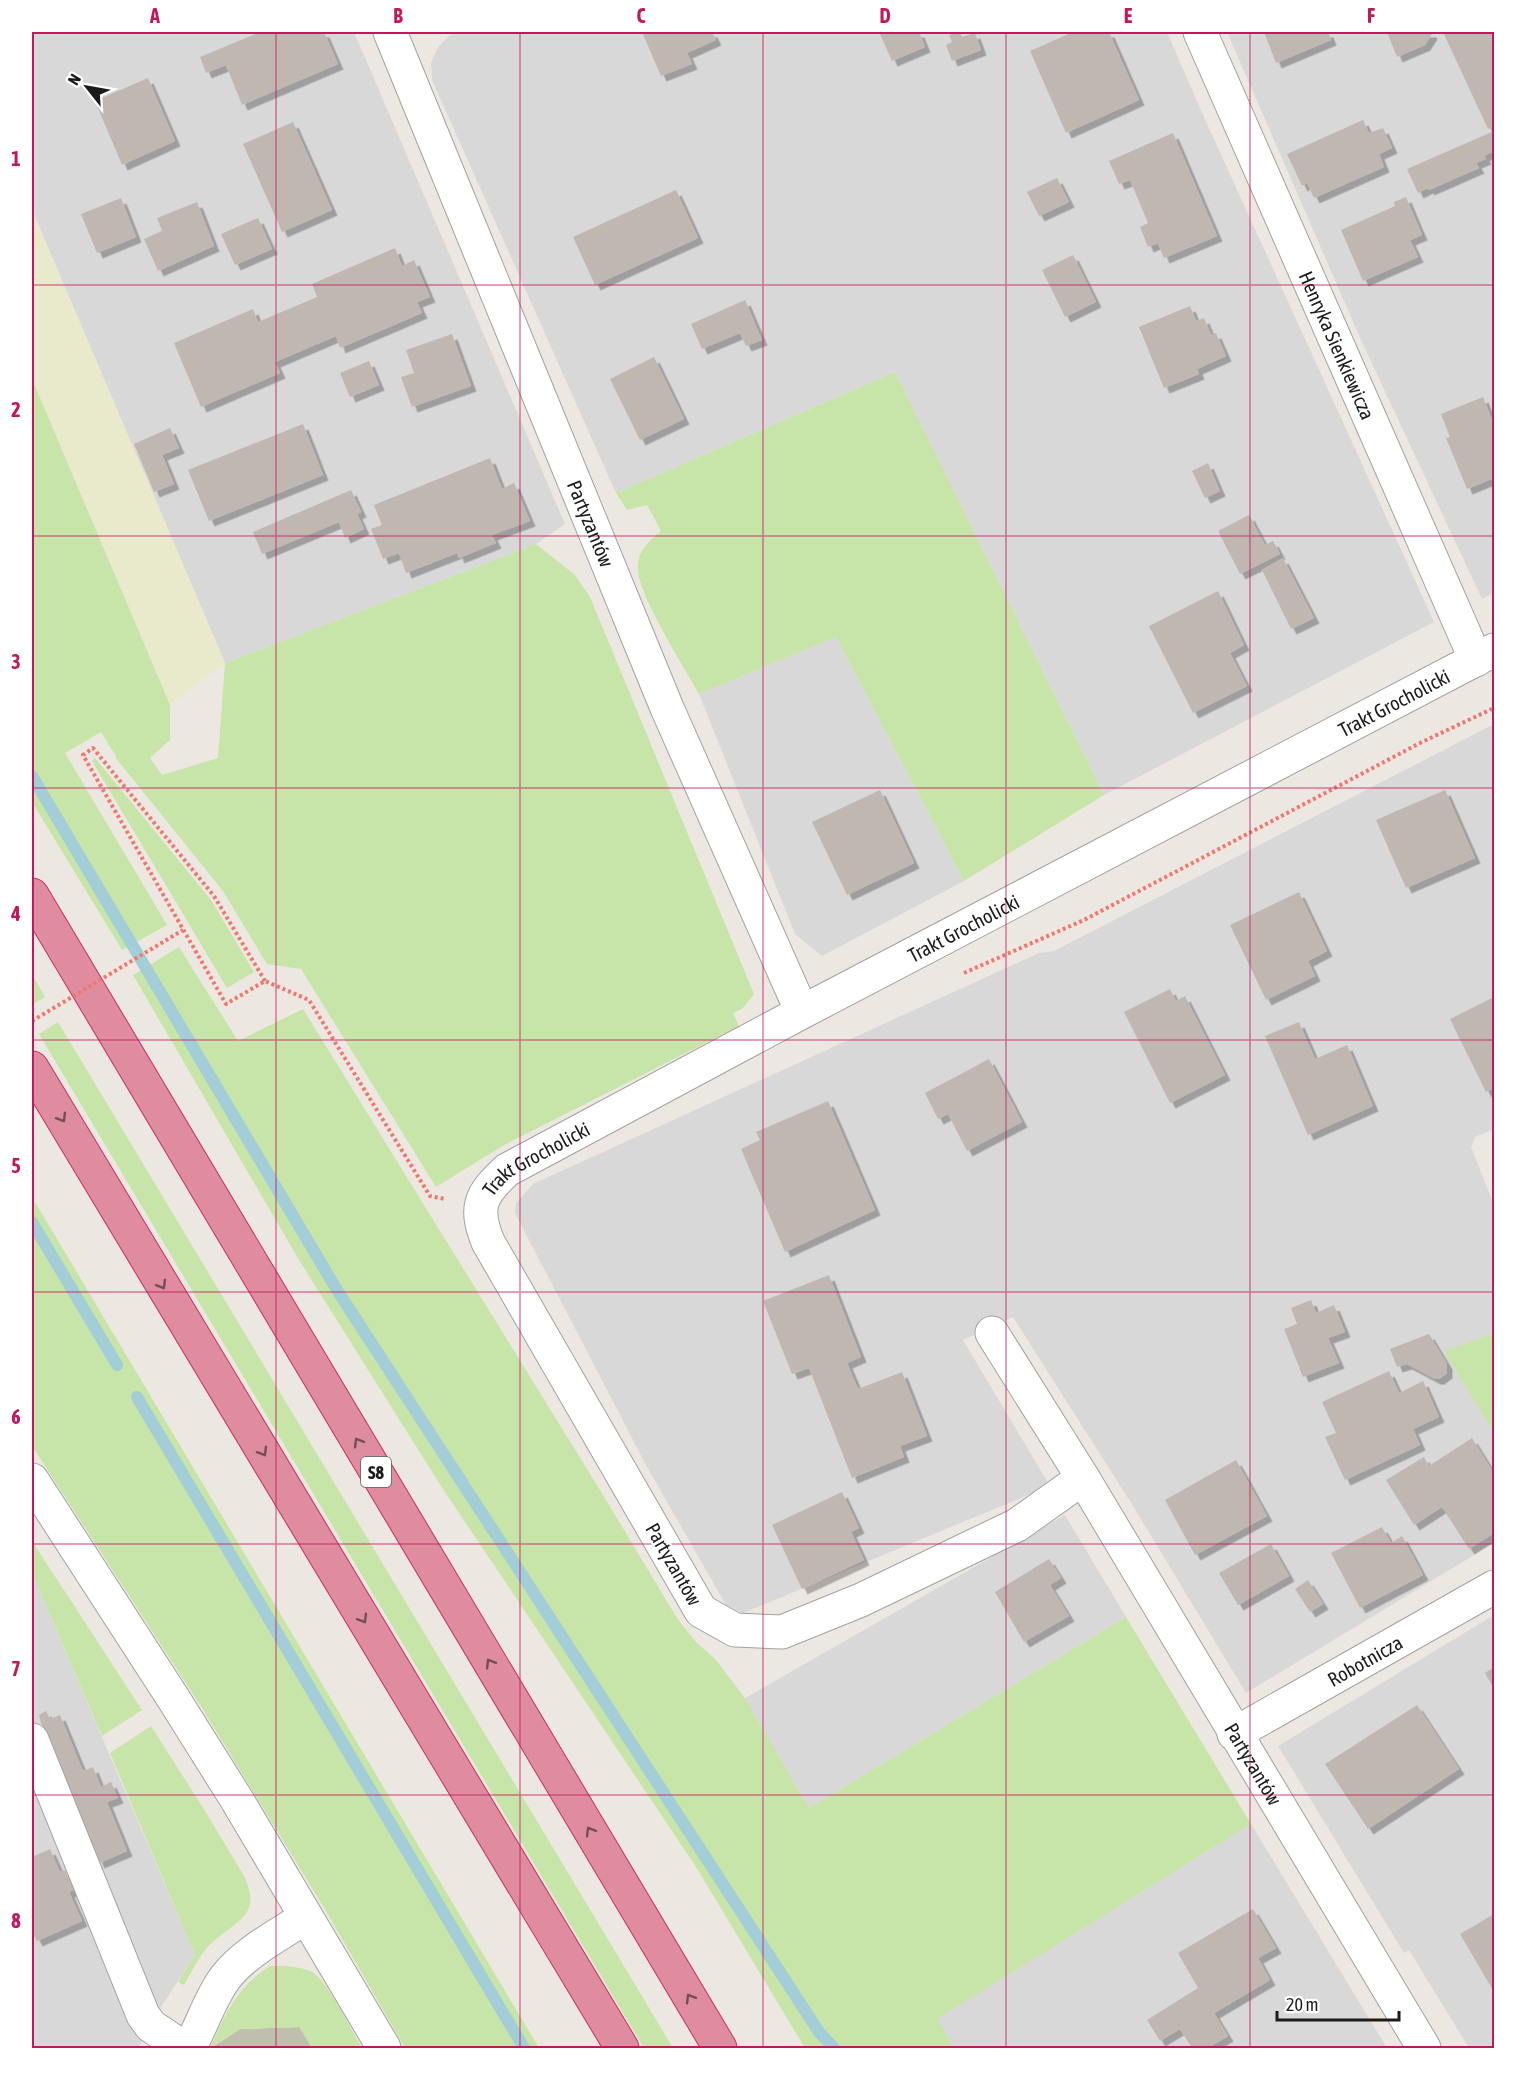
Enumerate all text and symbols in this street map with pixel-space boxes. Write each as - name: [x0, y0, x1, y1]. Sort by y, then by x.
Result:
- text: A: [149, 4, 160, 27]
- text: B: [393, 4, 403, 27]
- text: C: [637, 4, 646, 27]
- text: D: [879, 4, 891, 27]
- text: E: [1124, 4, 1133, 27]
- text: F: [1367, 4, 1375, 27]
- north arrow: [57, 57, 117, 117]
- text: N: [64, 71, 84, 88]
- text: 1: [11, 147, 21, 170]
- street label: Henryka Sienkiewicza: [1295, 267, 1380, 423]
- text: 2: [11, 398, 21, 421]
- street label: Partyzantów: [563, 477, 619, 570]
- text: 3: [11, 650, 21, 673]
- street label: Trakt Grocholicki: [1334, 664, 1453, 741]
- street label: Trakt Grocholicki: [904, 889, 1023, 966]
- text: 4: [10, 902, 21, 925]
- one-way arrow: [54, 1112, 66, 1122]
- street label: Trakt Grocholicki: [477, 1117, 593, 1199]
- text: 5: [11, 1154, 21, 1177]
- one-way arrow: [155, 1279, 167, 1289]
- text: 6: [11, 1405, 21, 1428]
- one-way arrow: [353, 1438, 365, 1448]
- one-way arrow: [255, 1446, 267, 1456]
- road number: S8: [361, 1457, 391, 1487]
- street label: Partyzantów: [641, 1519, 707, 1609]
- one-way arrow: [356, 1613, 368, 1623]
- street label: Robotnicza: [1323, 1630, 1406, 1690]
- text: 7: [11, 1657, 21, 1680]
- one-way arrow: [485, 1659, 497, 1669]
- street label: Partyzantów: [1221, 1718, 1287, 1809]
- one-way arrow: [585, 1827, 597, 1837]
- text: 8: [11, 1909, 21, 1932]
- scale bar: [1277, 1984, 1398, 2022]
- one-way arrow: [685, 1994, 697, 2004]
- text: 20 m: [1286, 1994, 1318, 2015]

